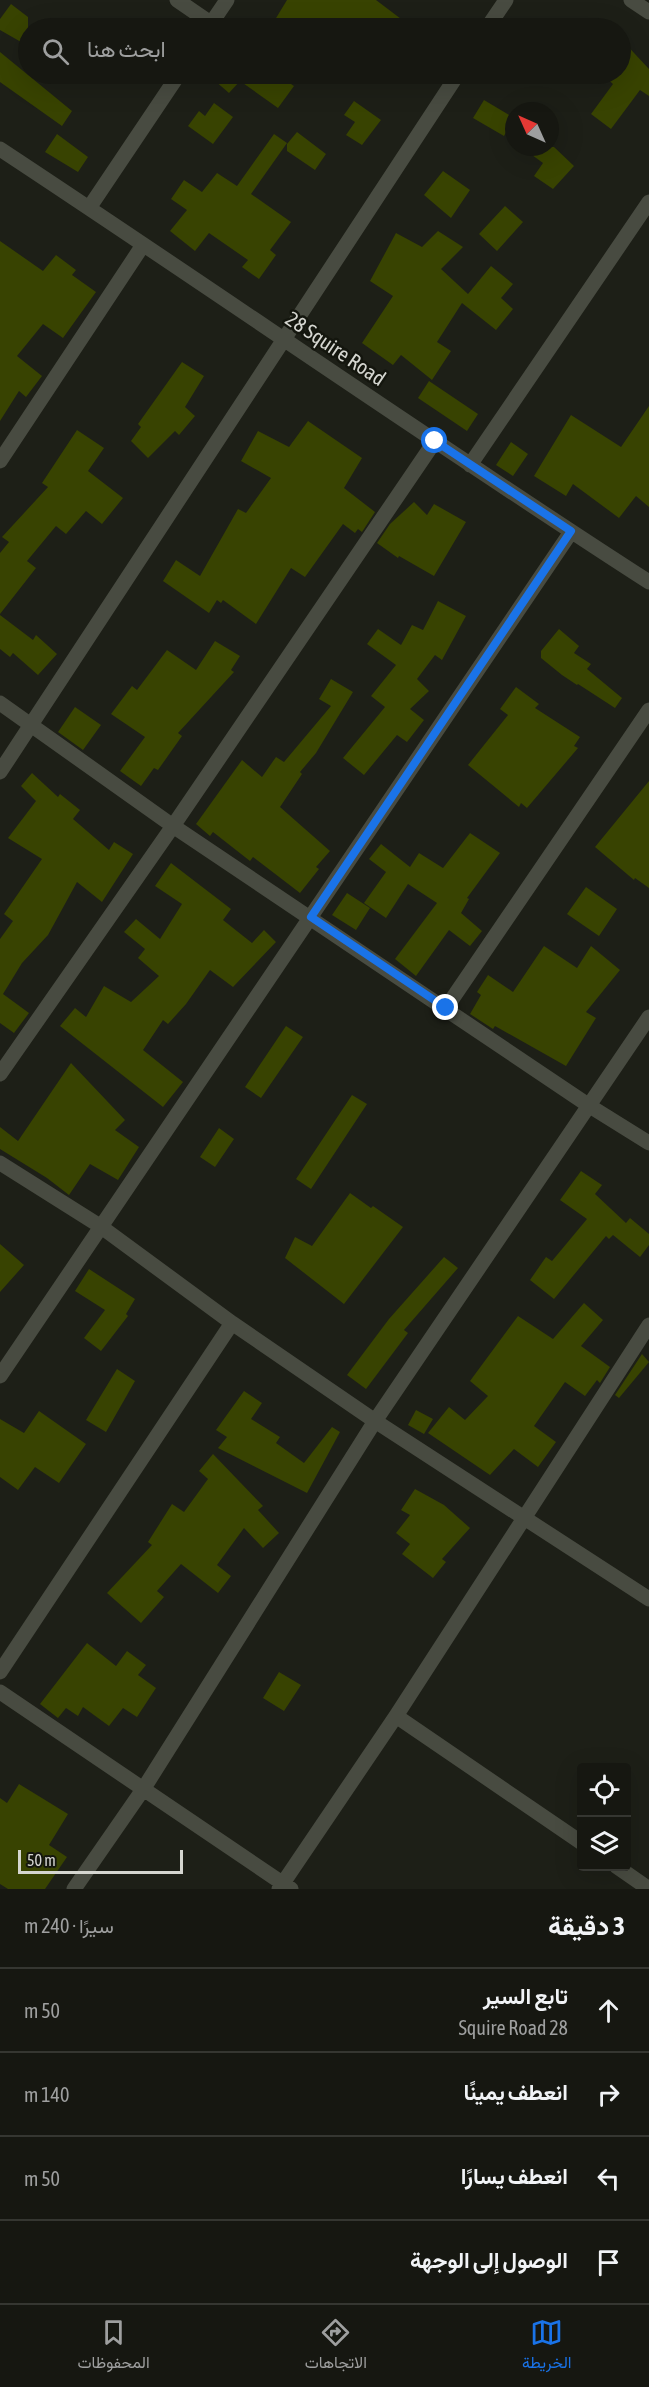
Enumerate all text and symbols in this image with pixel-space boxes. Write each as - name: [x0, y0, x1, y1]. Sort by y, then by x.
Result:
- search box: [18, 18, 631, 84]
- icon: search: [39, 35, 72, 68]
- text: ابحث هنا: [87, 36, 166, 62]
- north arrow: [505, 102, 559, 156]
- street label: 28 Squire Road: [282, 306, 390, 390]
- route start: [421, 427, 447, 453]
- route end: [432, 994, 458, 1020]
- map controls: [577, 1763, 631, 1871]
- button: locate: [577, 1763, 631, 1817]
- button: layers: [577, 1817, 631, 1871]
- scale bar: [18, 1847, 183, 1874]
- text: 50 m: [27, 1851, 56, 1869]
- text: 3 دقيقة: [548, 1911, 625, 1941]
- text: سيرًا · 240 m: [24, 1914, 114, 1937]
- text: تابع السير: [483, 1983, 568, 2009]
- icon: ahead: [592, 1994, 625, 2027]
- text: 50 m: [24, 1999, 60, 2022]
- text: 28 Squire Road: [458, 2016, 568, 2039]
- icon: right: [592, 2078, 625, 2111]
- text: انعطف يمينًا: [464, 2079, 568, 2105]
- text: 140 m: [24, 2083, 69, 2106]
- icon: left: [592, 2162, 625, 2195]
- text: انعطف يسارًا: [461, 2163, 568, 2189]
- text: 50 m: [24, 2167, 60, 2190]
- icon: arrive: [592, 2246, 625, 2279]
- text: الوصول إلى الوجهة: [410, 2247, 568, 2273]
- tab: المحفوظات: [78, 2316, 150, 2377]
- tab: الاتجاهات: [305, 2316, 367, 2377]
- tab: الخريطة: [522, 2316, 571, 2377]

